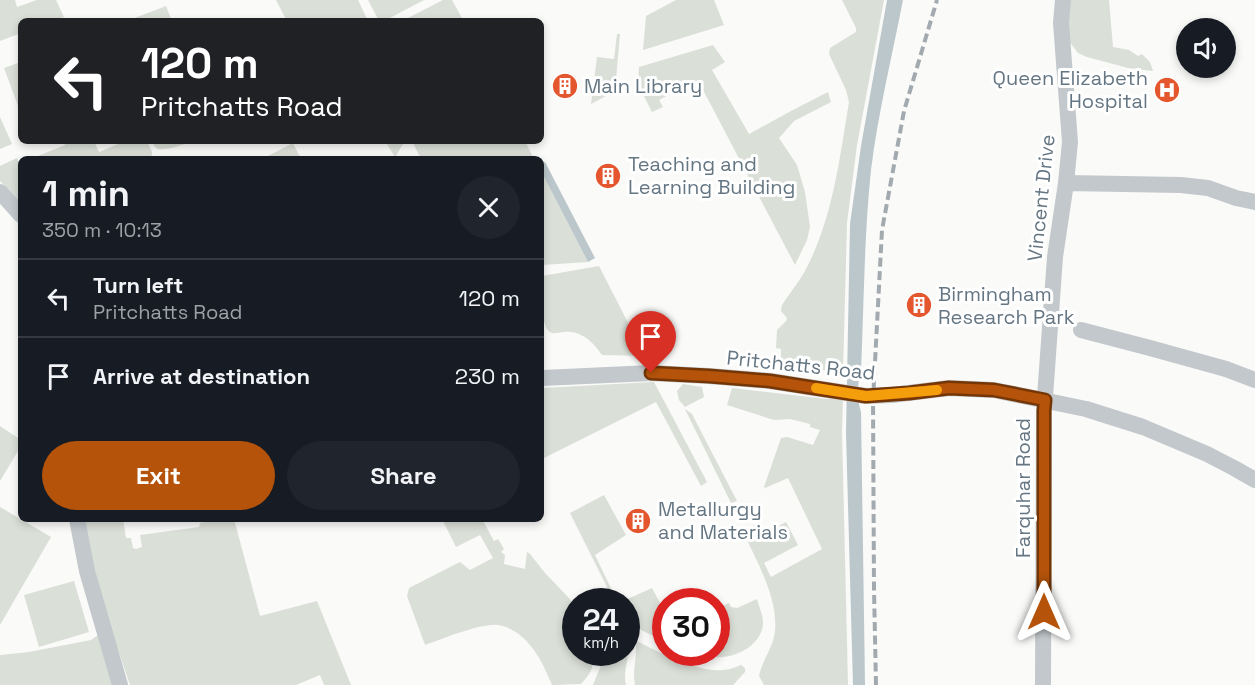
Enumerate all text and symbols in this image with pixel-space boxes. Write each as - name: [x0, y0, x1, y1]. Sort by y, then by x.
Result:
- map controls: [1176, 18, 1236, 78]
- button: sound: [1176, 18, 1236, 78]
- text: 120 m: [141, 37, 259, 90]
- icon: left: [42, 42, 120, 120]
- place label: Queen Elizabeth Hospital: [993, 65, 1148, 114]
- building icon: Main Library: [550, 71, 580, 101]
- place label: Main Library: [584, 73, 702, 99]
- hospital icon: Queen Elizabeth Hospital: [1152, 75, 1182, 105]
- text: Pritchatts Road: [141, 89, 343, 124]
- street label: Vincent Drive: [1021, 133, 1061, 263]
- place label: Teaching and Learning Building: [628, 151, 795, 200]
- building icon: Teaching and Learning Building: [593, 161, 623, 191]
- text: 1 min: [42, 171, 130, 217]
- button: close: [457, 176, 520, 239]
- text: 350 m · 10:13: [42, 217, 162, 243]
- text: Turn left: [93, 271, 183, 299]
- place label: Birmingham Research Park: [938, 281, 1075, 330]
- icon: left: [42, 282, 75, 315]
- text: 120 m: [459, 284, 520, 312]
- building icon: Birmingham Research Park: [904, 290, 934, 320]
- text: Pritchatts Road: [93, 299, 242, 325]
- pin: [625, 311, 676, 373]
- icon: arrive: [634, 320, 667, 353]
- street label: Pritchatts Road: [725, 344, 877, 386]
- icon: arrive: [42, 360, 75, 393]
- text: Arrive at destination: [93, 362, 310, 390]
- text: 230 m: [455, 362, 520, 390]
- street label: Farquhar Road: [1010, 418, 1036, 558]
- button: Exit: [42, 441, 275, 510]
- button: Share: [287, 441, 520, 510]
- place label: Metallurgy and Materials: [658, 496, 788, 545]
- building icon: Metallurgy and Materials: [623, 506, 653, 536]
- position arrow: [1012, 580, 1076, 644]
- speed limit sign: 30: [652, 588, 730, 666]
- text: 24: [583, 600, 619, 639]
- text: km/h: [583, 633, 619, 652]

